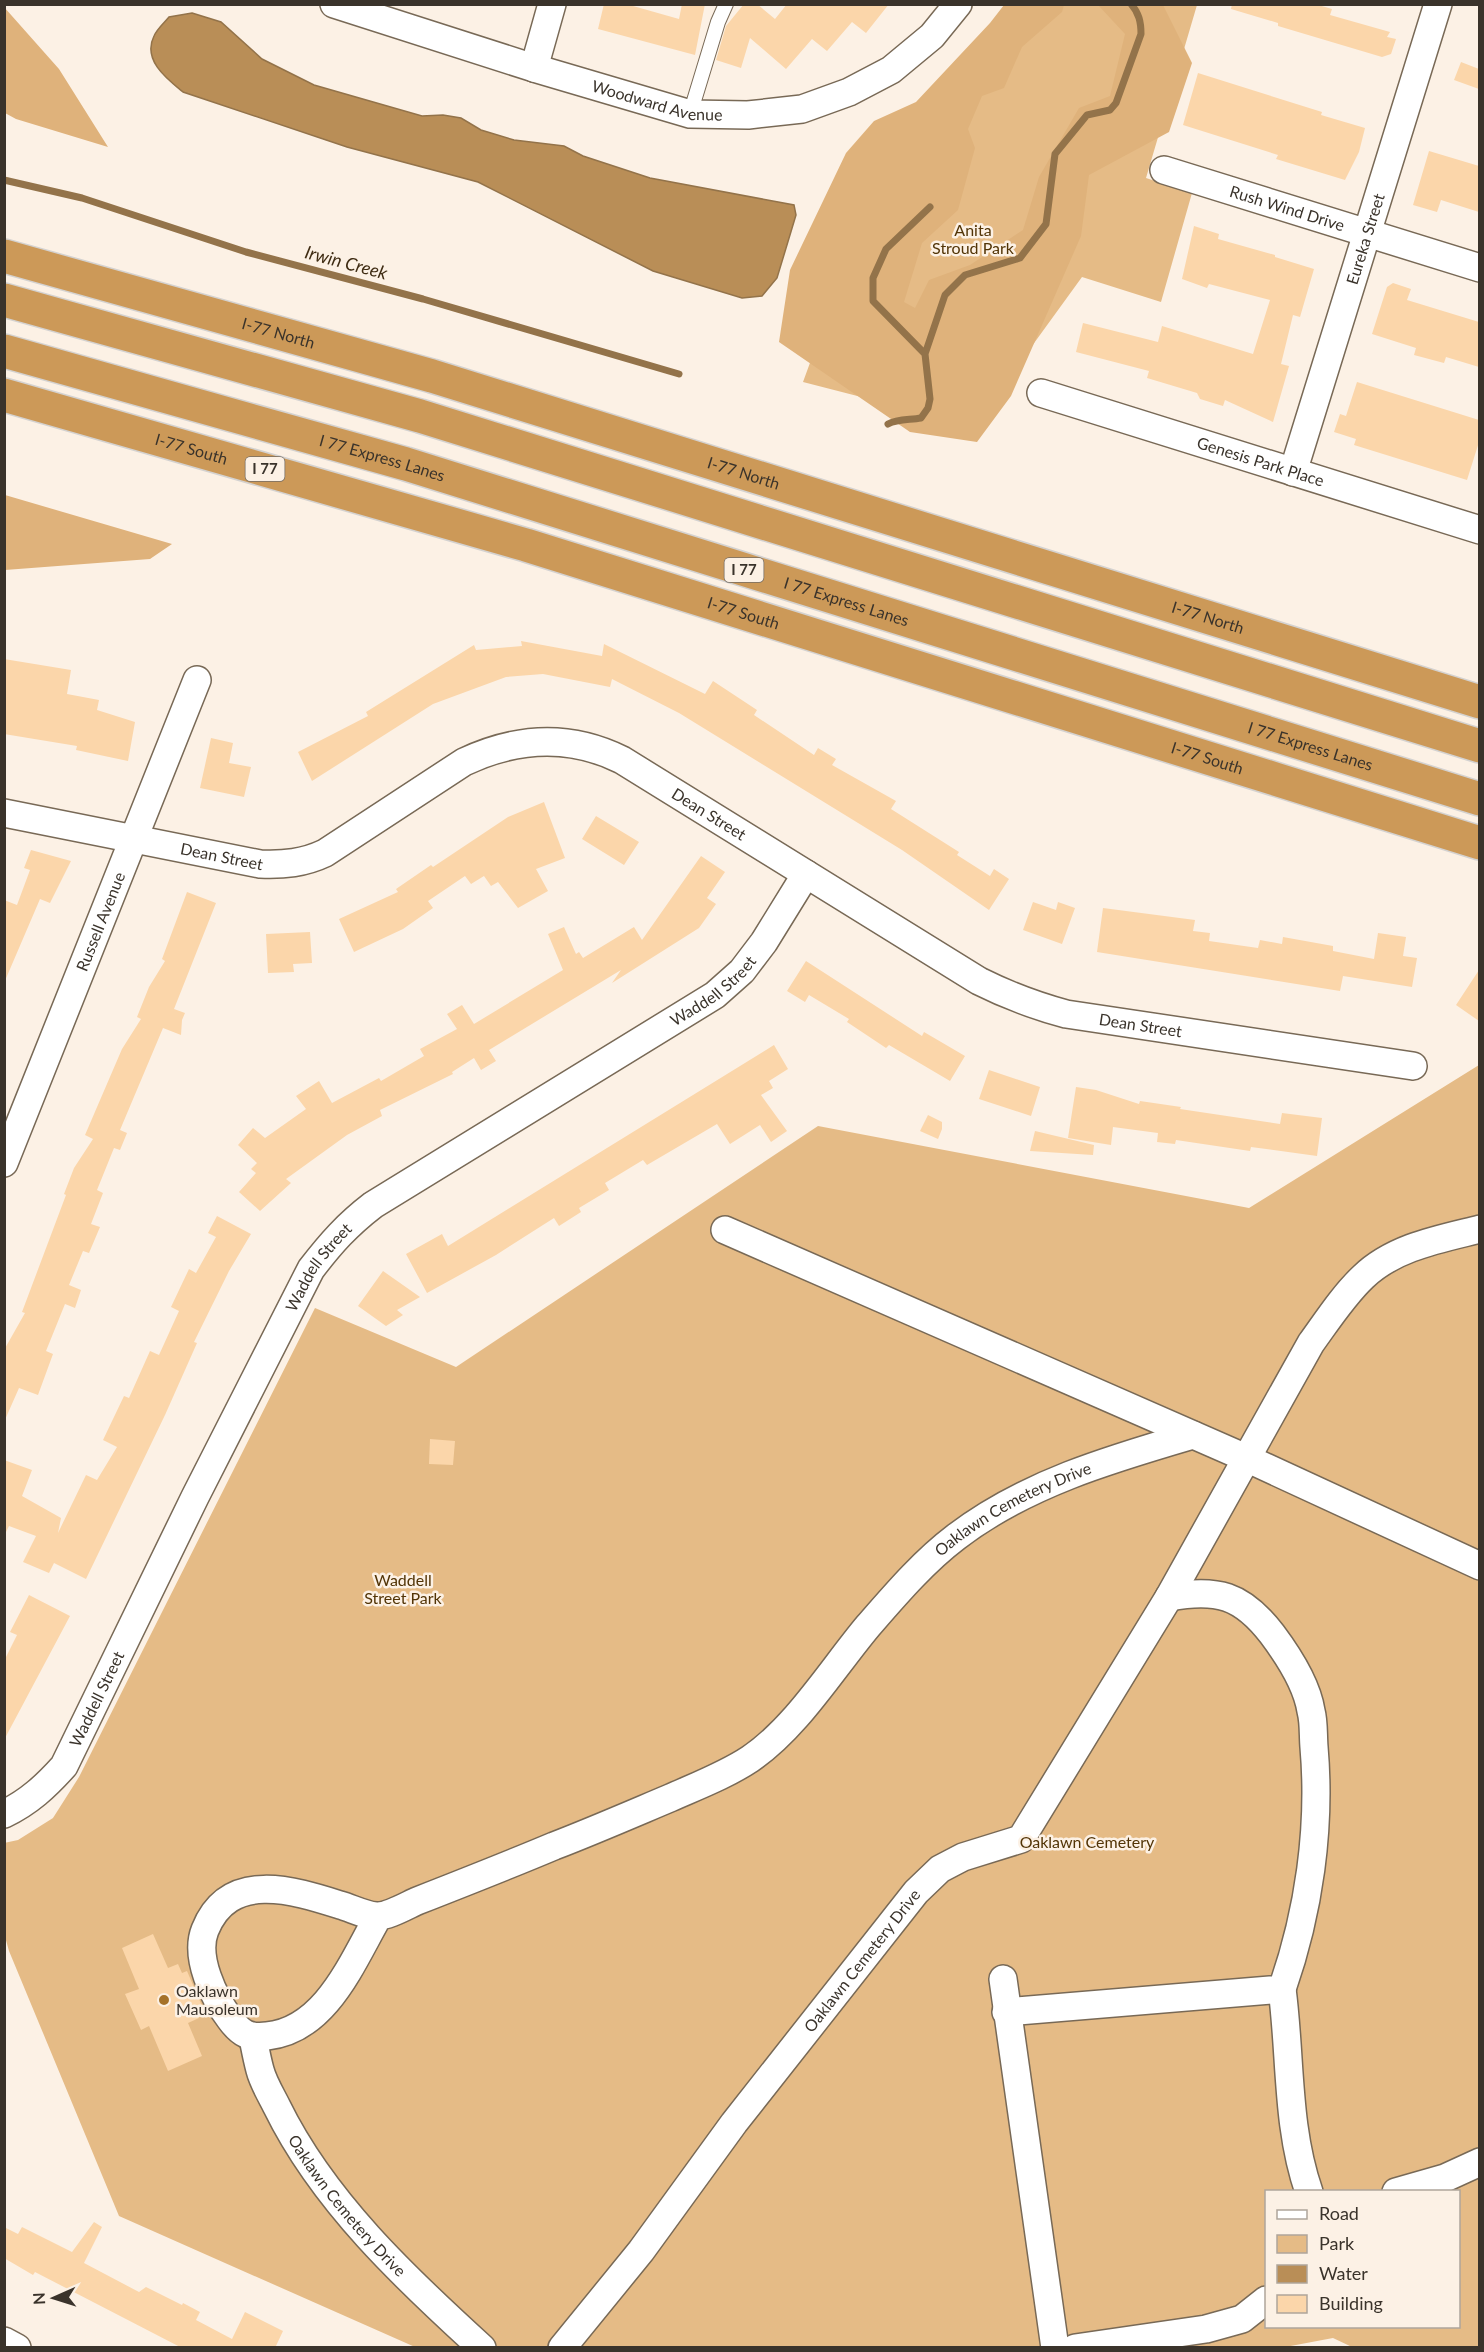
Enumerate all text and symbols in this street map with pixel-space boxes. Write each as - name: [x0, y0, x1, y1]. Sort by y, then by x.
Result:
- street label: Woodward Avenue: [590, 76, 723, 124]
- street label: Rush Wind Drive: [1228, 181, 1347, 234]
- street label: Eureka Street: [1342, 191, 1388, 287]
- park label: Anita Stroud Park: [932, 220, 1015, 257]
- water label: Irwin Creek: [303, 240, 390, 284]
- street label: I-77 North: [240, 313, 317, 352]
- street label: I-77 South: [153, 429, 230, 468]
- street label: I 77 Express Lanes: [317, 430, 448, 485]
- street label: Genesis Park Place: [1195, 432, 1326, 490]
- street label: I-77 North: [705, 452, 782, 493]
- road number: I 77: [246, 457, 284, 481]
- road number: I 77: [724, 558, 764, 582]
- street label: I 77 Express Lanes: [782, 573, 912, 629]
- street label: I-77 South: [705, 592, 782, 633]
- street label: I-77 North: [1170, 597, 1246, 637]
- street label: I 77 Express Lanes: [1246, 717, 1375, 774]
- street label: I-77 South: [1169, 737, 1246, 778]
- street label: Dean Street: [669, 783, 750, 844]
- street label: Dean Street: [179, 838, 265, 873]
- street label: Russell Avenue: [72, 869, 128, 974]
- street label: Waddell Street: [666, 951, 759, 1029]
- street label: Dean Street: [1098, 1009, 1184, 1040]
- street label: Waddell Street: [281, 1218, 355, 1314]
- street label: Oaklawn Cemetery Drive: [930, 1458, 1093, 1559]
- park label: Waddell Street Park: [364, 1570, 443, 1607]
- street label: Waddell Street: [65, 1648, 128, 1750]
- park label: Oaklawn Cemetery: [1020, 1832, 1155, 1851]
- street label: Oaklawn Cemetery Drive: [799, 1885, 924, 2036]
- place label: Oaklawn Mausoleum: [176, 1981, 258, 2018]
- marker: Oaklawn Mausoleum: [157, 1993, 171, 2007]
- street label: Oaklawn Cemetery Drive: [285, 2131, 410, 2280]
- legend: [1265, 2190, 1460, 2328]
- text: Road: [1319, 2202, 1359, 2224]
- text: Park: [1319, 2232, 1355, 2254]
- text: Water: [1319, 2262, 1368, 2284]
- north arrow: [24, 2268, 84, 2328]
- text: N: [29, 2292, 48, 2305]
- text: Building: [1319, 2292, 1383, 2314]

